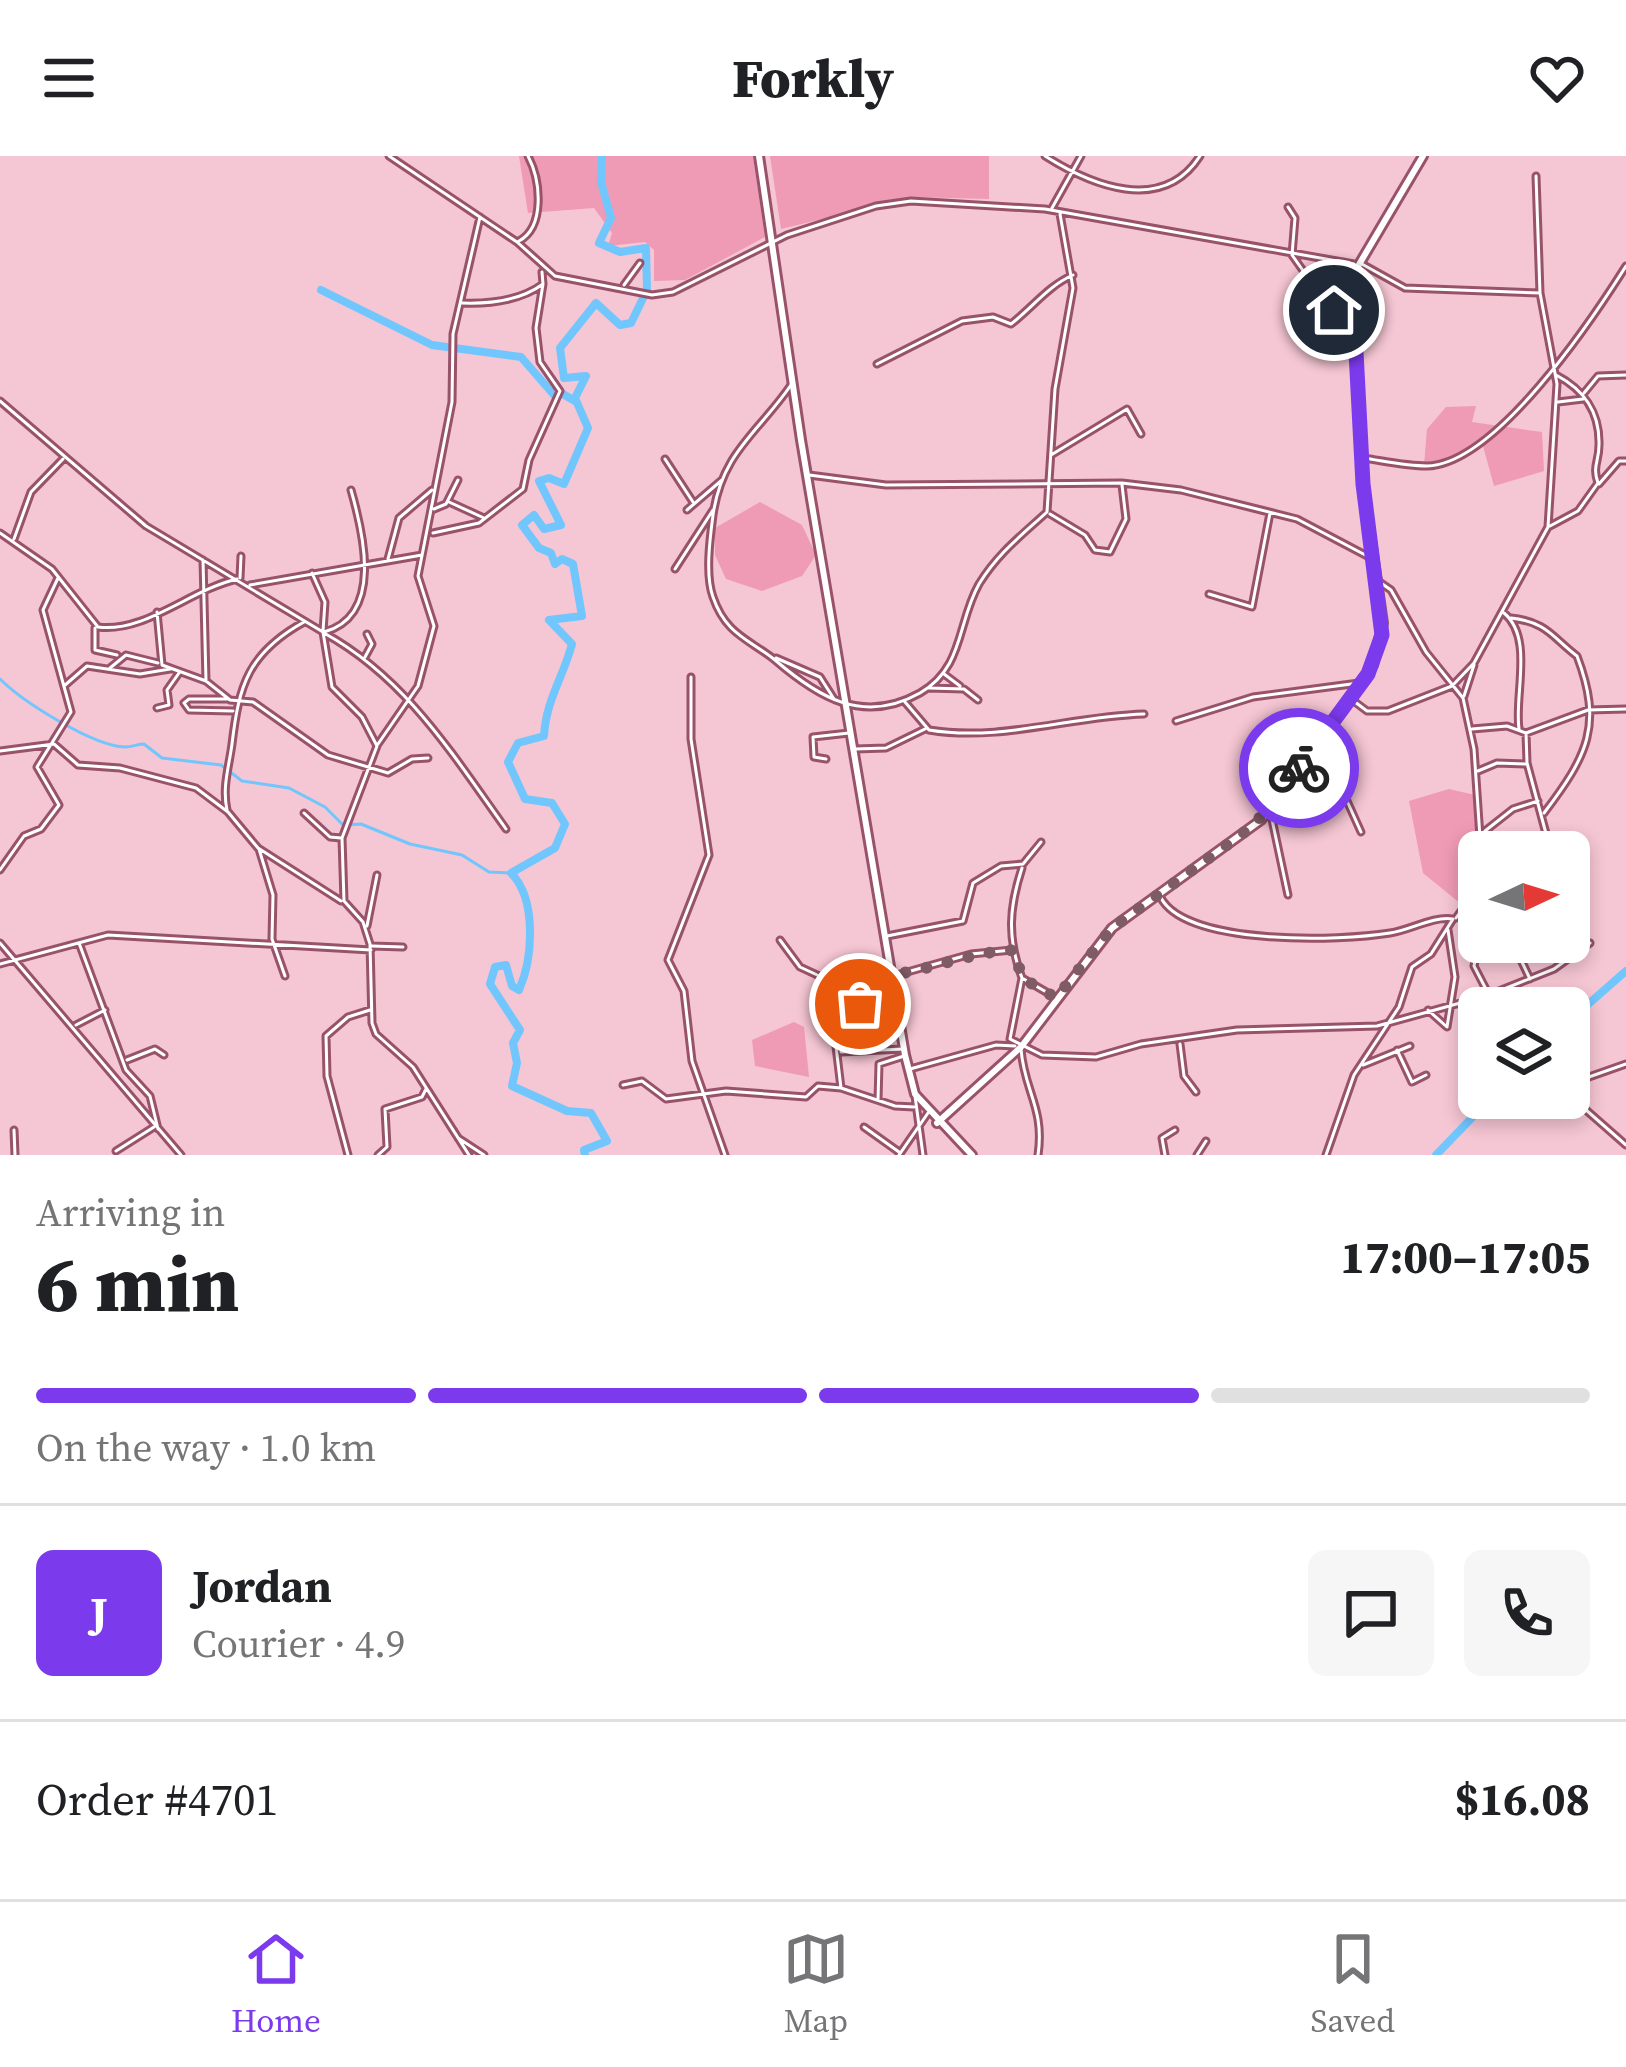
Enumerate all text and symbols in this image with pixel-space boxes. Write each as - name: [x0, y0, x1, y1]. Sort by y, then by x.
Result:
- text: Forkly: [732, 41, 894, 115]
- icon: menu: [36, 45, 102, 111]
- icon: heart: [1524, 45, 1590, 111]
- pin: [1283, 259, 1385, 361]
- icon: home: [1301, 277, 1367, 343]
- courier: [1239, 708, 1359, 828]
- icon: bike: [1266, 735, 1332, 801]
- north arrow: [1458, 831, 1590, 963]
- map controls: [1458, 831, 1590, 1119]
- pin: [809, 953, 911, 1055]
- icon: bag: [827, 971, 893, 1037]
- button: layers: [1458, 987, 1590, 1119]
- text: Arriving in: [36, 1186, 225, 1239]
- text: 17:00–17:05: [1340, 1226, 1590, 1288]
- text: 6 min: [36, 1230, 239, 1337]
- text: On the way · 1.0 km: [36, 1421, 376, 1474]
- button: chat: [1308, 1550, 1434, 1676]
- button: phone: [1464, 1550, 1590, 1676]
- text: Jordan: [192, 1555, 332, 1617]
- text: J: [90, 1582, 108, 1644]
- text: Courier · 4.9: [192, 1617, 405, 1670]
- text: Order #4701: [36, 1768, 278, 1830]
- text: $16.08: [1455, 1768, 1590, 1830]
- tab: Home: [231, 1926, 321, 2043]
- tab: Map: [783, 1926, 849, 2043]
- tab: Saved: [1310, 1926, 1395, 2043]

